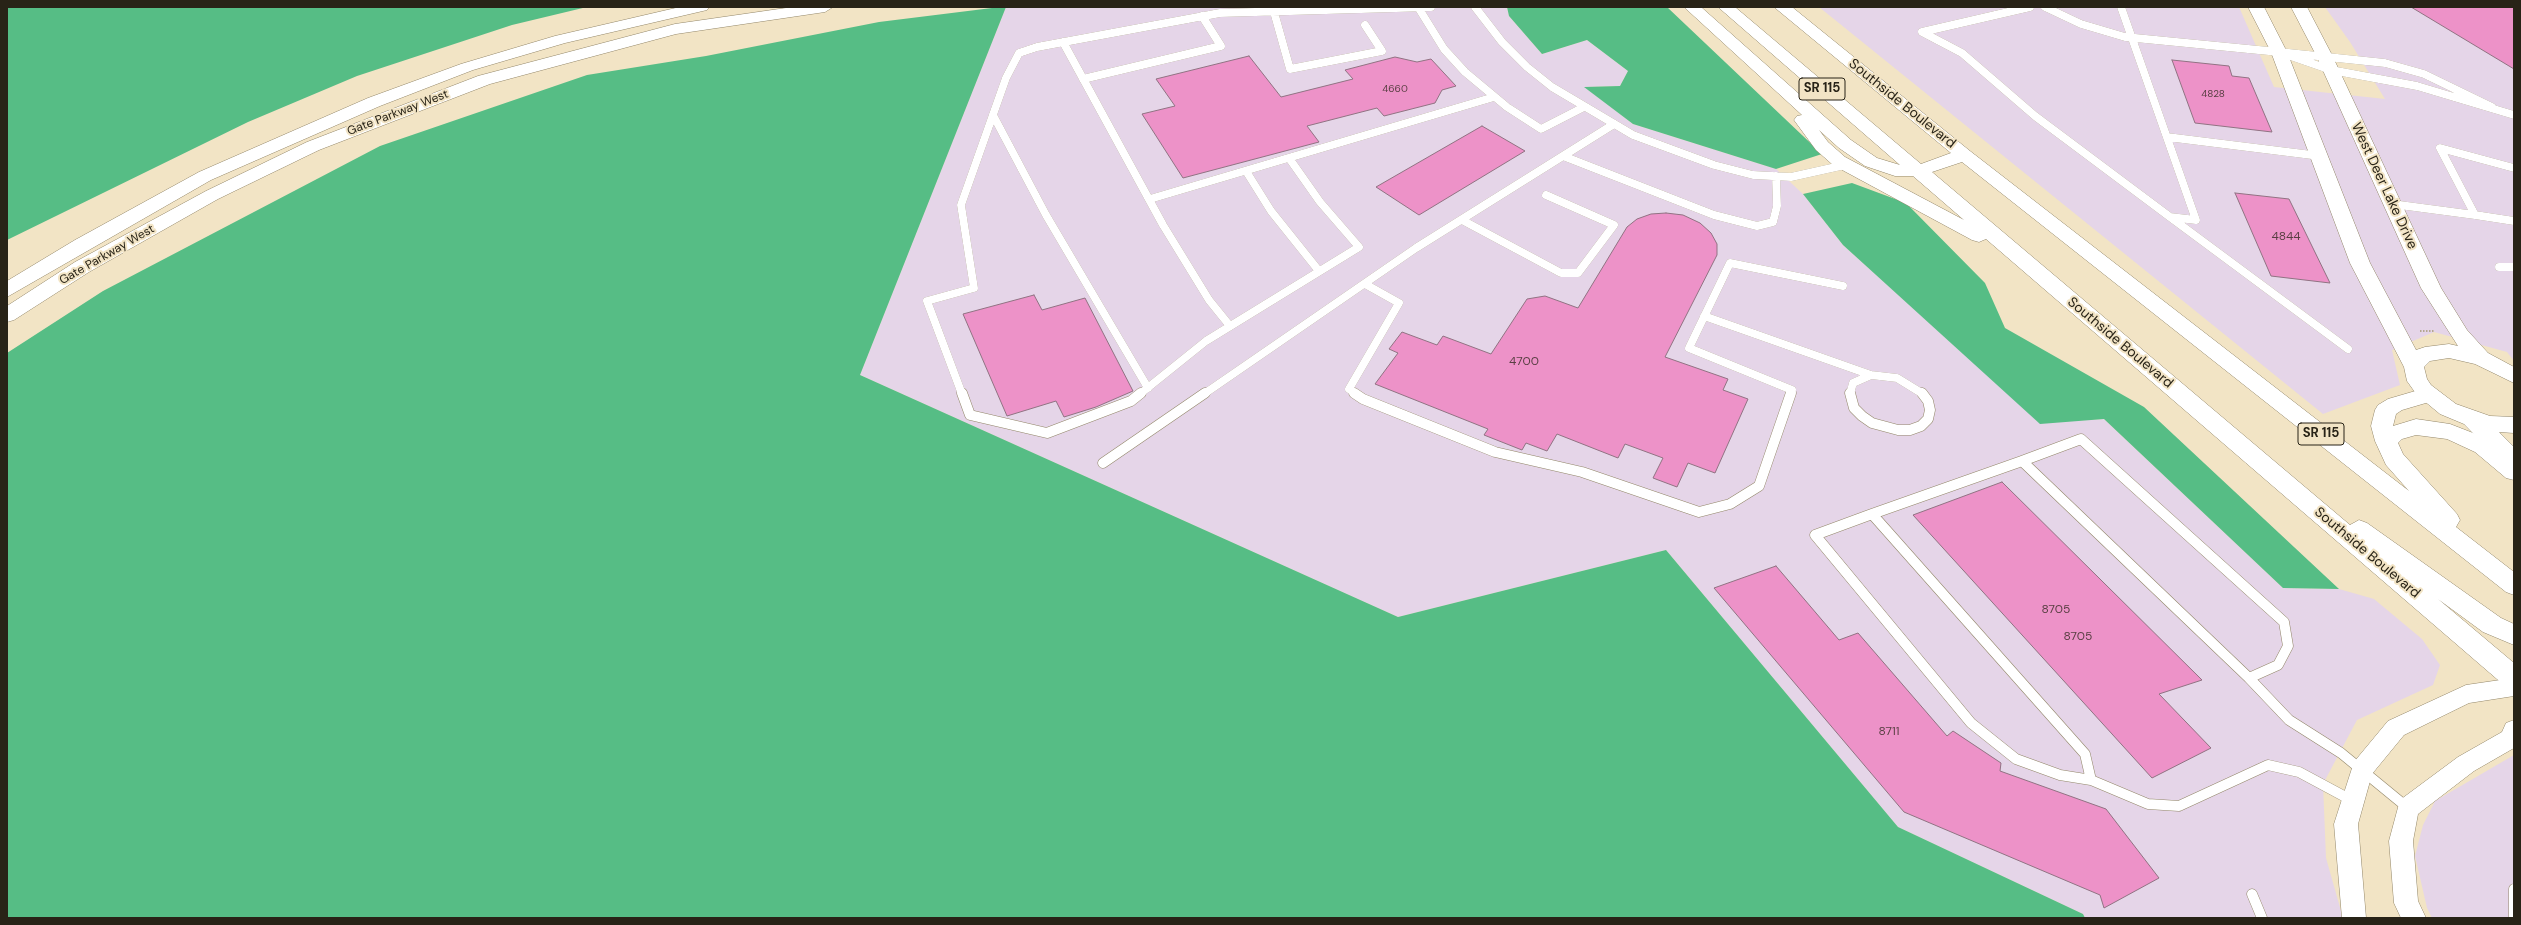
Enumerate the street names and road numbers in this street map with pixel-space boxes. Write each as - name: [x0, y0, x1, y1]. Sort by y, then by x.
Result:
- street label: Southside Boulevard: [1845, 56, 1959, 152]
- road number: SR 115: [1799, 78, 1845, 100]
- street label: Gate Parkway West: [345, 87, 451, 139]
- street label: West Deer Lake Drive: [2347, 120, 2421, 252]
- street label: Gate Parkway West: [57, 222, 157, 288]
- street label: Southside Boulevard: [2064, 294, 2176, 392]
- road number: SR 115: [2298, 423, 2344, 445]
- street label: Southside Boulevard: [2311, 504, 2423, 602]

